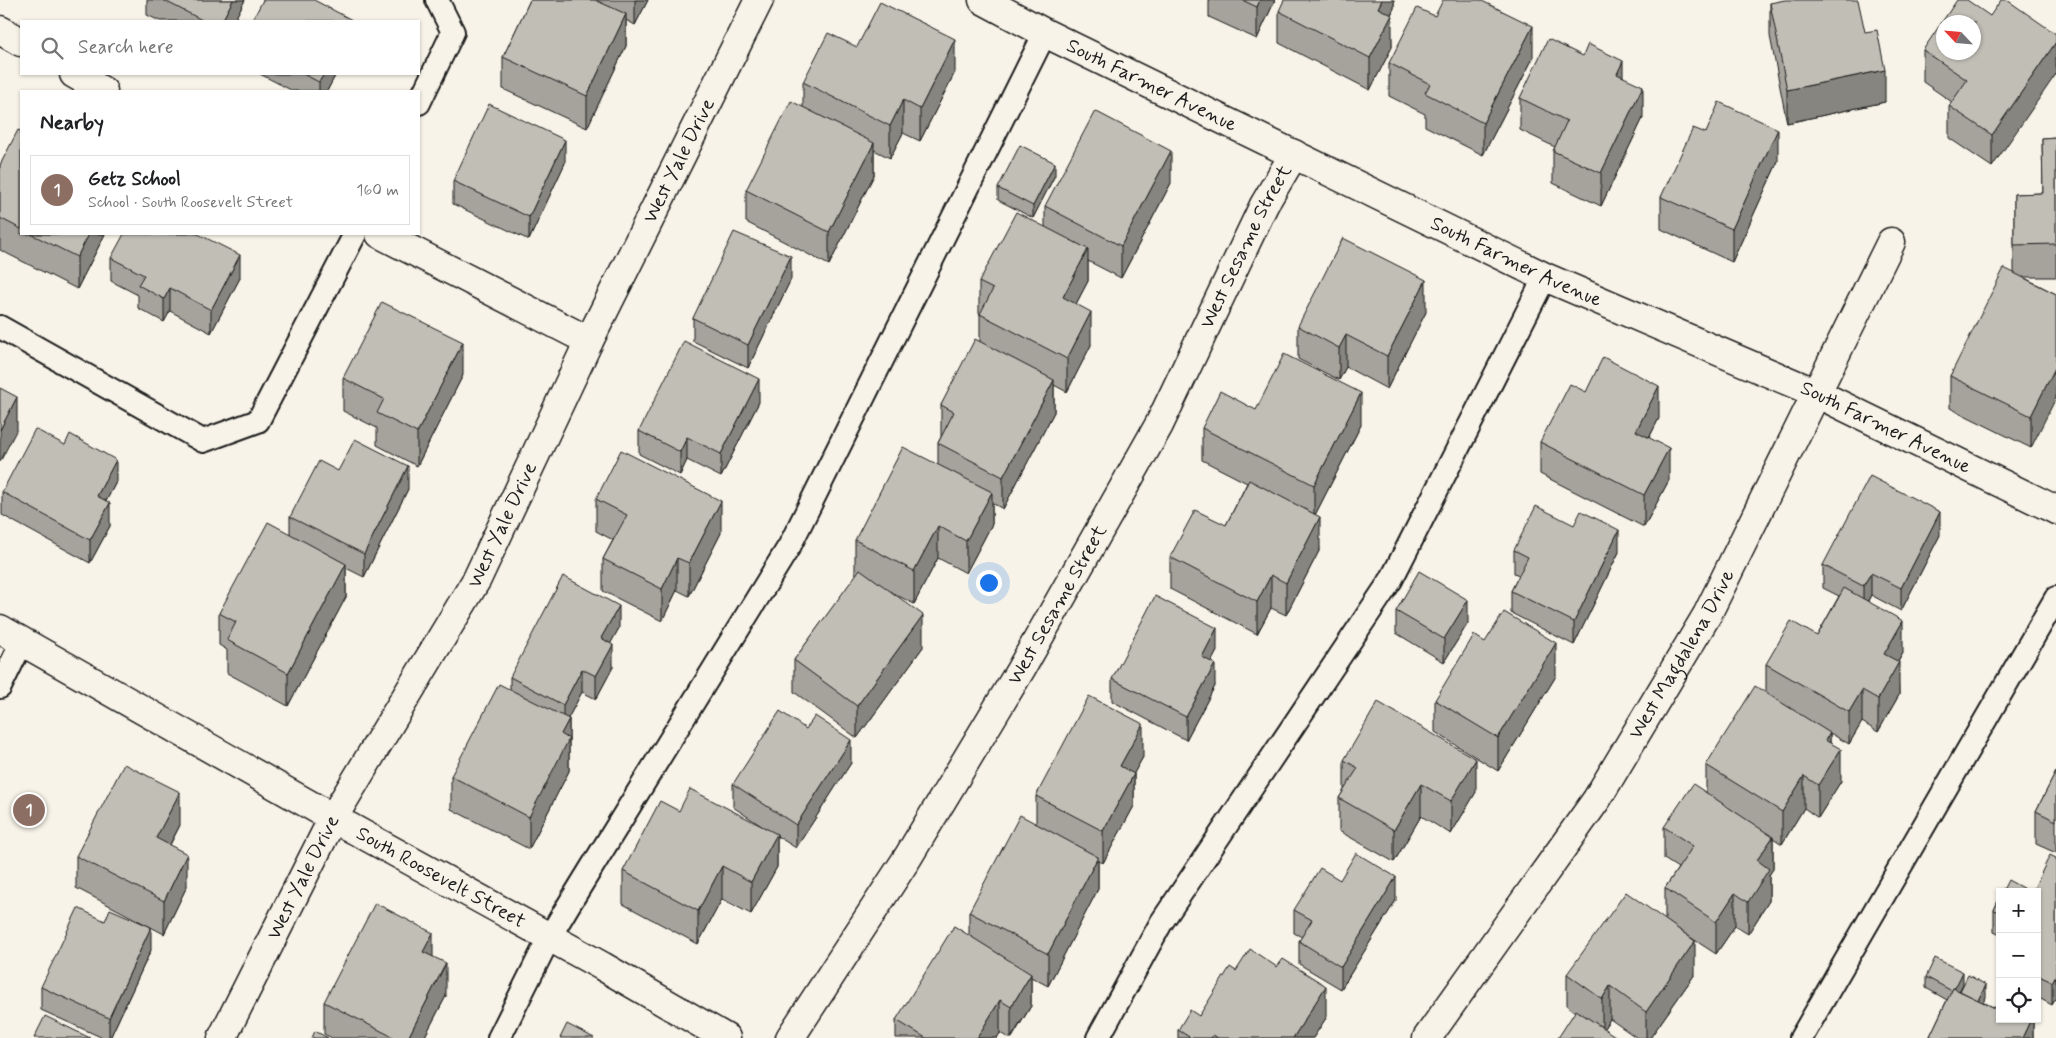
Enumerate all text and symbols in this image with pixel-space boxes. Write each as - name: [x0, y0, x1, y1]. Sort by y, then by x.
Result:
- north arrow: [1936, 15, 1981, 60]
- search box: [20, 20, 420, 75]
- street label: South Farmer Avenue: [1062, 32, 1241, 138]
- icon: search: [38, 34, 66, 62]
- text: Search here: [78, 35, 174, 60]
- street label: West Yale Drive: [636, 94, 721, 228]
- text: Nearby: [40, 109, 104, 137]
- street label: West Sesame Street: [1193, 160, 1298, 333]
- text: Getz School: [88, 167, 181, 192]
- text: 1: [53, 180, 61, 201]
- text: 160 m: [356, 180, 399, 201]
- text: School · South Roosevelt Street: [88, 192, 293, 213]
- street label: South Farmer Avenue: [1426, 210, 1606, 313]
- street label: South Farmer Avenue: [1796, 374, 1976, 480]
- street label: West Yale Drive: [461, 458, 544, 592]
- street label: West Sesame Street: [1001, 520, 1113, 690]
- street label: West Magdalena Drive: [1622, 565, 1741, 744]
- your location: [976, 570, 1002, 596]
- pin: 1: [13, 791, 45, 829]
- street label: West Yale Drive: [260, 810, 346, 944]
- street label: South Roosevelt Street: [351, 820, 530, 935]
- map controls: [1996, 888, 2041, 1023]
- button: +: [1996, 888, 2041, 933]
- button: −: [1996, 933, 2041, 978]
- button: locate: [1996, 978, 2041, 1023]

